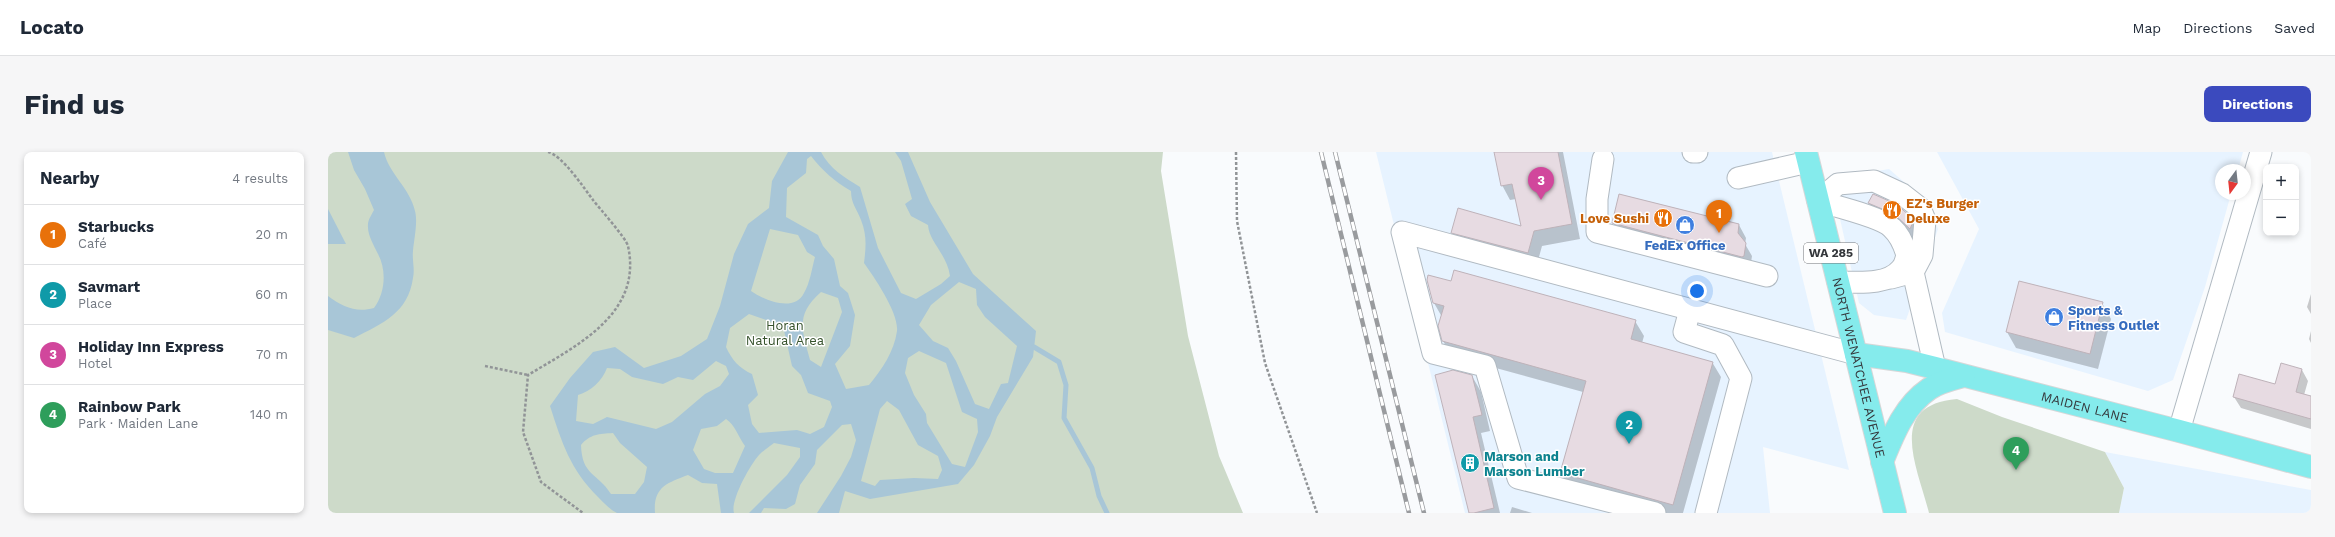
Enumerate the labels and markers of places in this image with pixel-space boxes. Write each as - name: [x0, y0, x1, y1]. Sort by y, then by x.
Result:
- pin: 3: [1528, 167, 1554, 200]
- place label: EZ's Burger Deluxe: [1906, 196, 1979, 226]
- restaurant icon: EZ's Burger Deluxe: [1881, 199, 1903, 221]
- pin: 1: [1706, 200, 1732, 233]
- restaurant icon: Love Sushi: [1652, 207, 1674, 229]
- place label: Love Sushi: [1580, 211, 1649, 226]
- shop icon: FedEx Office: [1674, 214, 1696, 236]
- place label: FedEx Office: [1644, 238, 1726, 253]
- place label: Sports & Fitness Outlet: [2068, 303, 2160, 333]
- shop icon: Sports & Fitness Outlet: [2043, 306, 2065, 328]
- pin: 2: [1616, 411, 1642, 444]
- pin: 4: [2003, 437, 2029, 470]
- place label: Marson and Marson Lumber: [1484, 449, 1585, 479]
- building icon: Marson and Marson Lumber: [1459, 452, 1481, 474]

